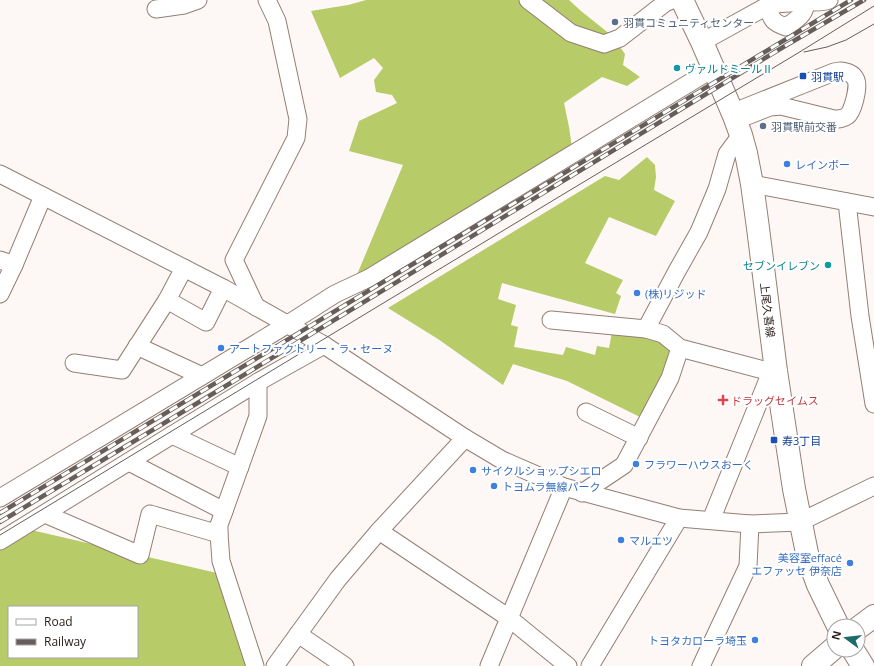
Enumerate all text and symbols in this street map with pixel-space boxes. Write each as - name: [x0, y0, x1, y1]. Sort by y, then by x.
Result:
- place label: 羽貫コミュニティセンター: [623, 15, 754, 30]
- marker: 羽貫コミュニティセンター: [610, 17, 620, 27]
- place label: ヴァルドミールⅡ: [685, 61, 773, 76]
- marker: ヴァルドミールⅡ: [672, 63, 682, 73]
- place label: 羽貫駅: [811, 69, 844, 84]
- marker: 羽貫駅: [798, 71, 808, 81]
- place label: 羽貫駅前交番: [771, 119, 837, 134]
- marker: 羽貫駅前交番: [758, 121, 768, 131]
- place label: レインボー: [795, 157, 850, 172]
- marker: レインボー: [782, 159, 792, 169]
- place label: セブンイレブン: [743, 258, 820, 273]
- marker: セブンイレブン: [823, 260, 833, 270]
- street label: 上尾久喜線: [757, 282, 779, 338]
- place label: (株)リジッド: [645, 286, 707, 301]
- marker: (株)リジッド: [632, 288, 642, 298]
- place label: アートファクトリー・ラ・セーヌ: [229, 341, 393, 356]
- marker: アートファクトリー・ラ・セーヌ: [216, 343, 226, 353]
- place label: ドラッグセイムス: [731, 393, 819, 408]
- marker: ドラッグセイムス: [718, 395, 728, 405]
- place label: 寿3丁目: [782, 433, 821, 448]
- marker: 寿3丁目: [769, 435, 779, 445]
- place label: フラワーハウスおーく: [644, 457, 754, 472]
- marker: フラワーハウスおーく: [631, 459, 641, 469]
- place label: サイクルショップシエロ: [481, 463, 601, 478]
- marker: サイクルショップシエロ: [468, 465, 478, 475]
- place label: トヨムラ無線パーク: [502, 479, 600, 494]
- marker: トヨムラ無線パーク: [489, 481, 499, 491]
- place label: マルエツ: [629, 533, 673, 548]
- marker: マルエツ: [616, 535, 626, 545]
- place label: 美容室effacé エファッセ 伊奈店: [751, 550, 842, 578]
- marker: 美容室effacé エファッセ 伊奈店: [845, 558, 855, 568]
- legend: [8, 606, 138, 658]
- text: Road: [44, 613, 73, 630]
- north arrow: [826, 618, 866, 658]
- text: N: [827, 629, 844, 642]
- text: Railway: [44, 633, 87, 650]
- place label: トヨタカローラ埼玉: [648, 633, 747, 648]
- marker: トヨタカローラ埼玉: [750, 635, 760, 645]

